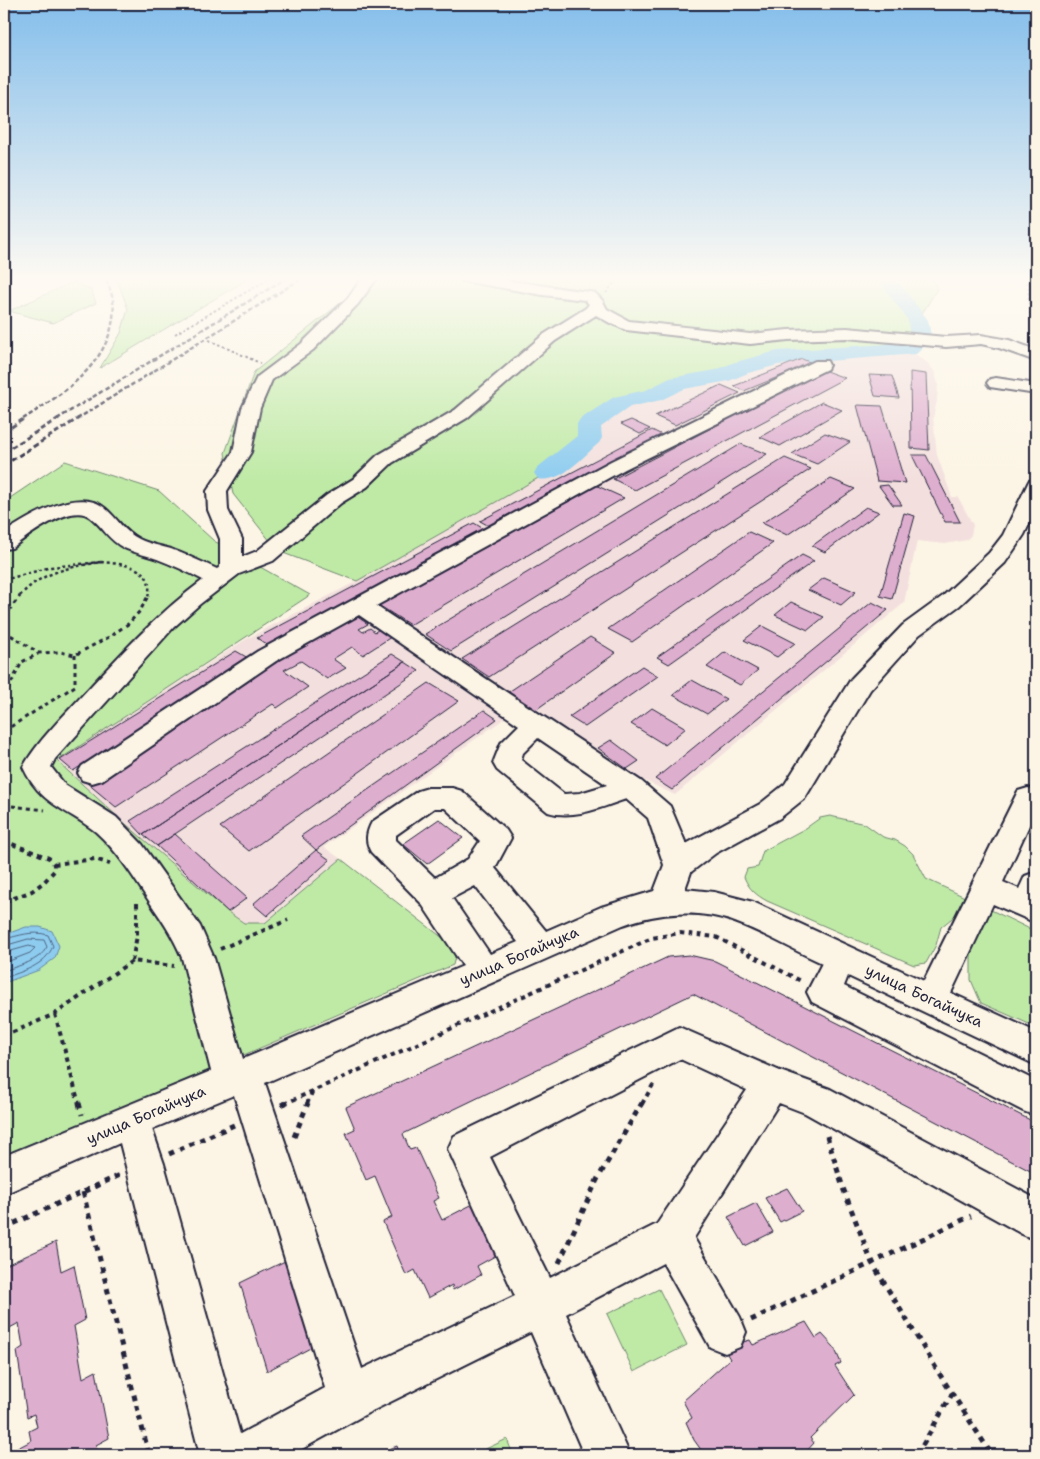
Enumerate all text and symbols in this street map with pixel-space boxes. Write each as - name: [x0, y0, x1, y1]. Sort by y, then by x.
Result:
- street label: улица Богайчука: [456, 922, 582, 990]
- street label: улица Богайчука: [862, 960, 987, 1032]
- street label: улица Богайчука: [83, 1081, 209, 1149]

